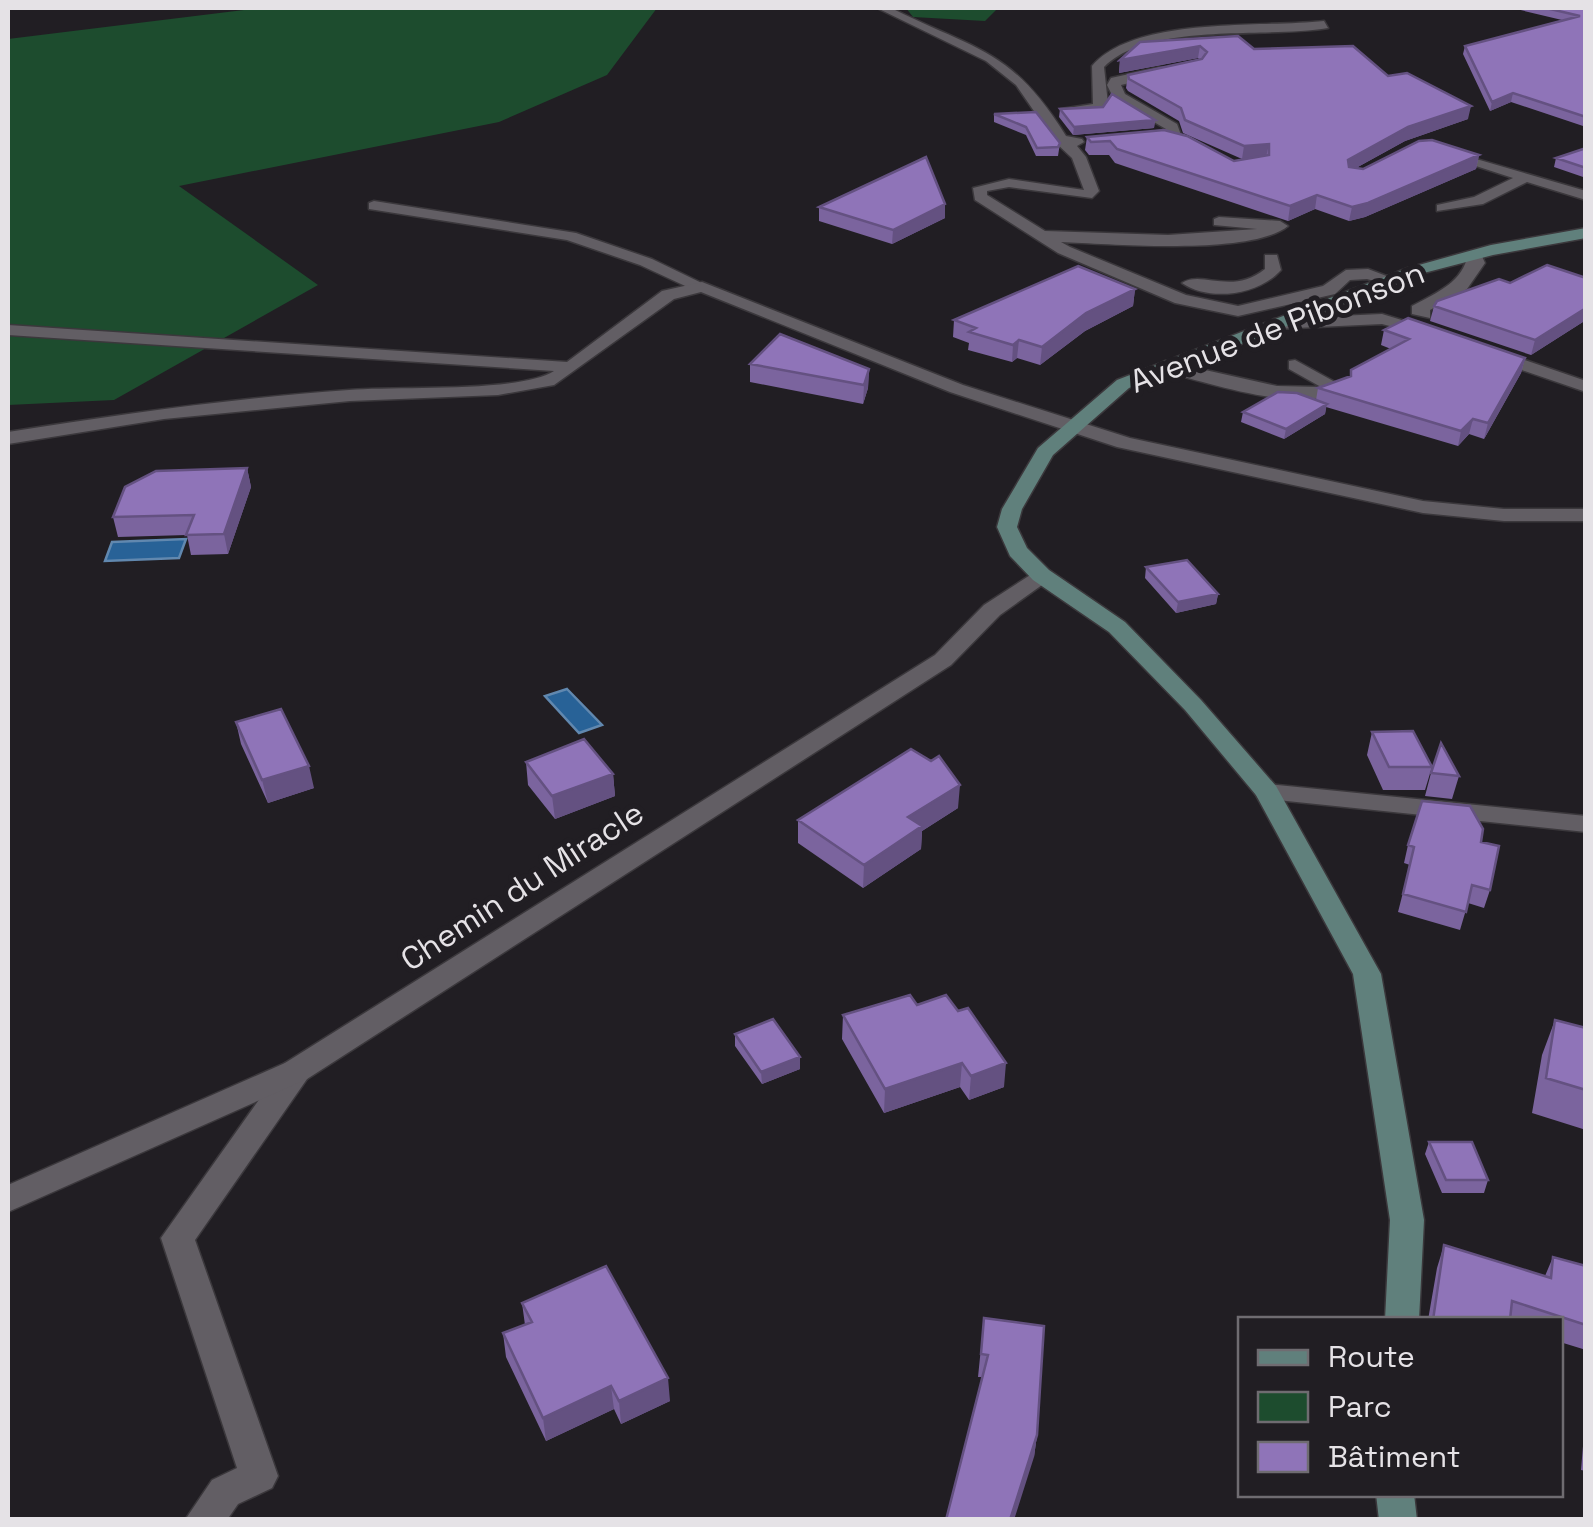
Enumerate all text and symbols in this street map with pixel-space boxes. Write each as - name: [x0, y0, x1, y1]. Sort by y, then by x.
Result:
- street label: Avenue de Pibonson: [1124, 252, 1430, 402]
- street label: Chemin du Miracle: [393, 793, 651, 979]
- legend: [1238, 1317, 1563, 1497]
- text: Route: [1328, 1337, 1415, 1376]
- text: Parc: [1328, 1387, 1392, 1426]
- text: Bâtiment: [1328, 1437, 1461, 1476]

